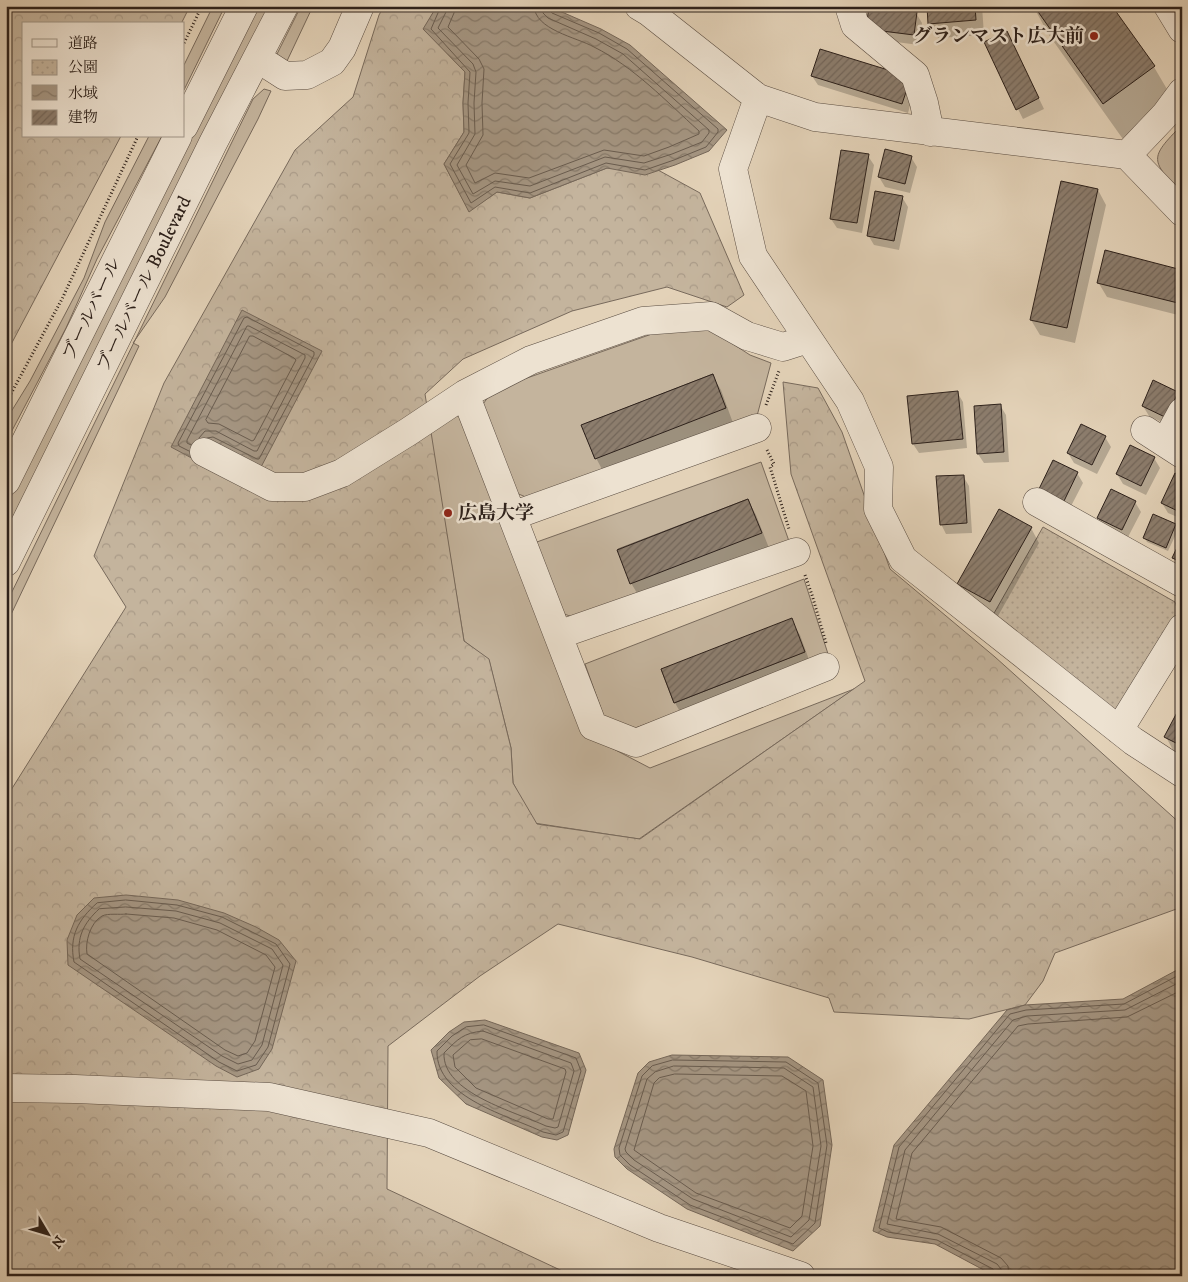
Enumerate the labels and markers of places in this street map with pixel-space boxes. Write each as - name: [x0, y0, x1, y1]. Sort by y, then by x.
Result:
- place label: グランマスト広大前: [913, 25, 1084, 48]
- marker: グランマスト広大前: [1088, 30, 1100, 42]
- place label: 広島大学: [458, 502, 534, 525]
- marker: 広島大学: [442, 507, 454, 519]

